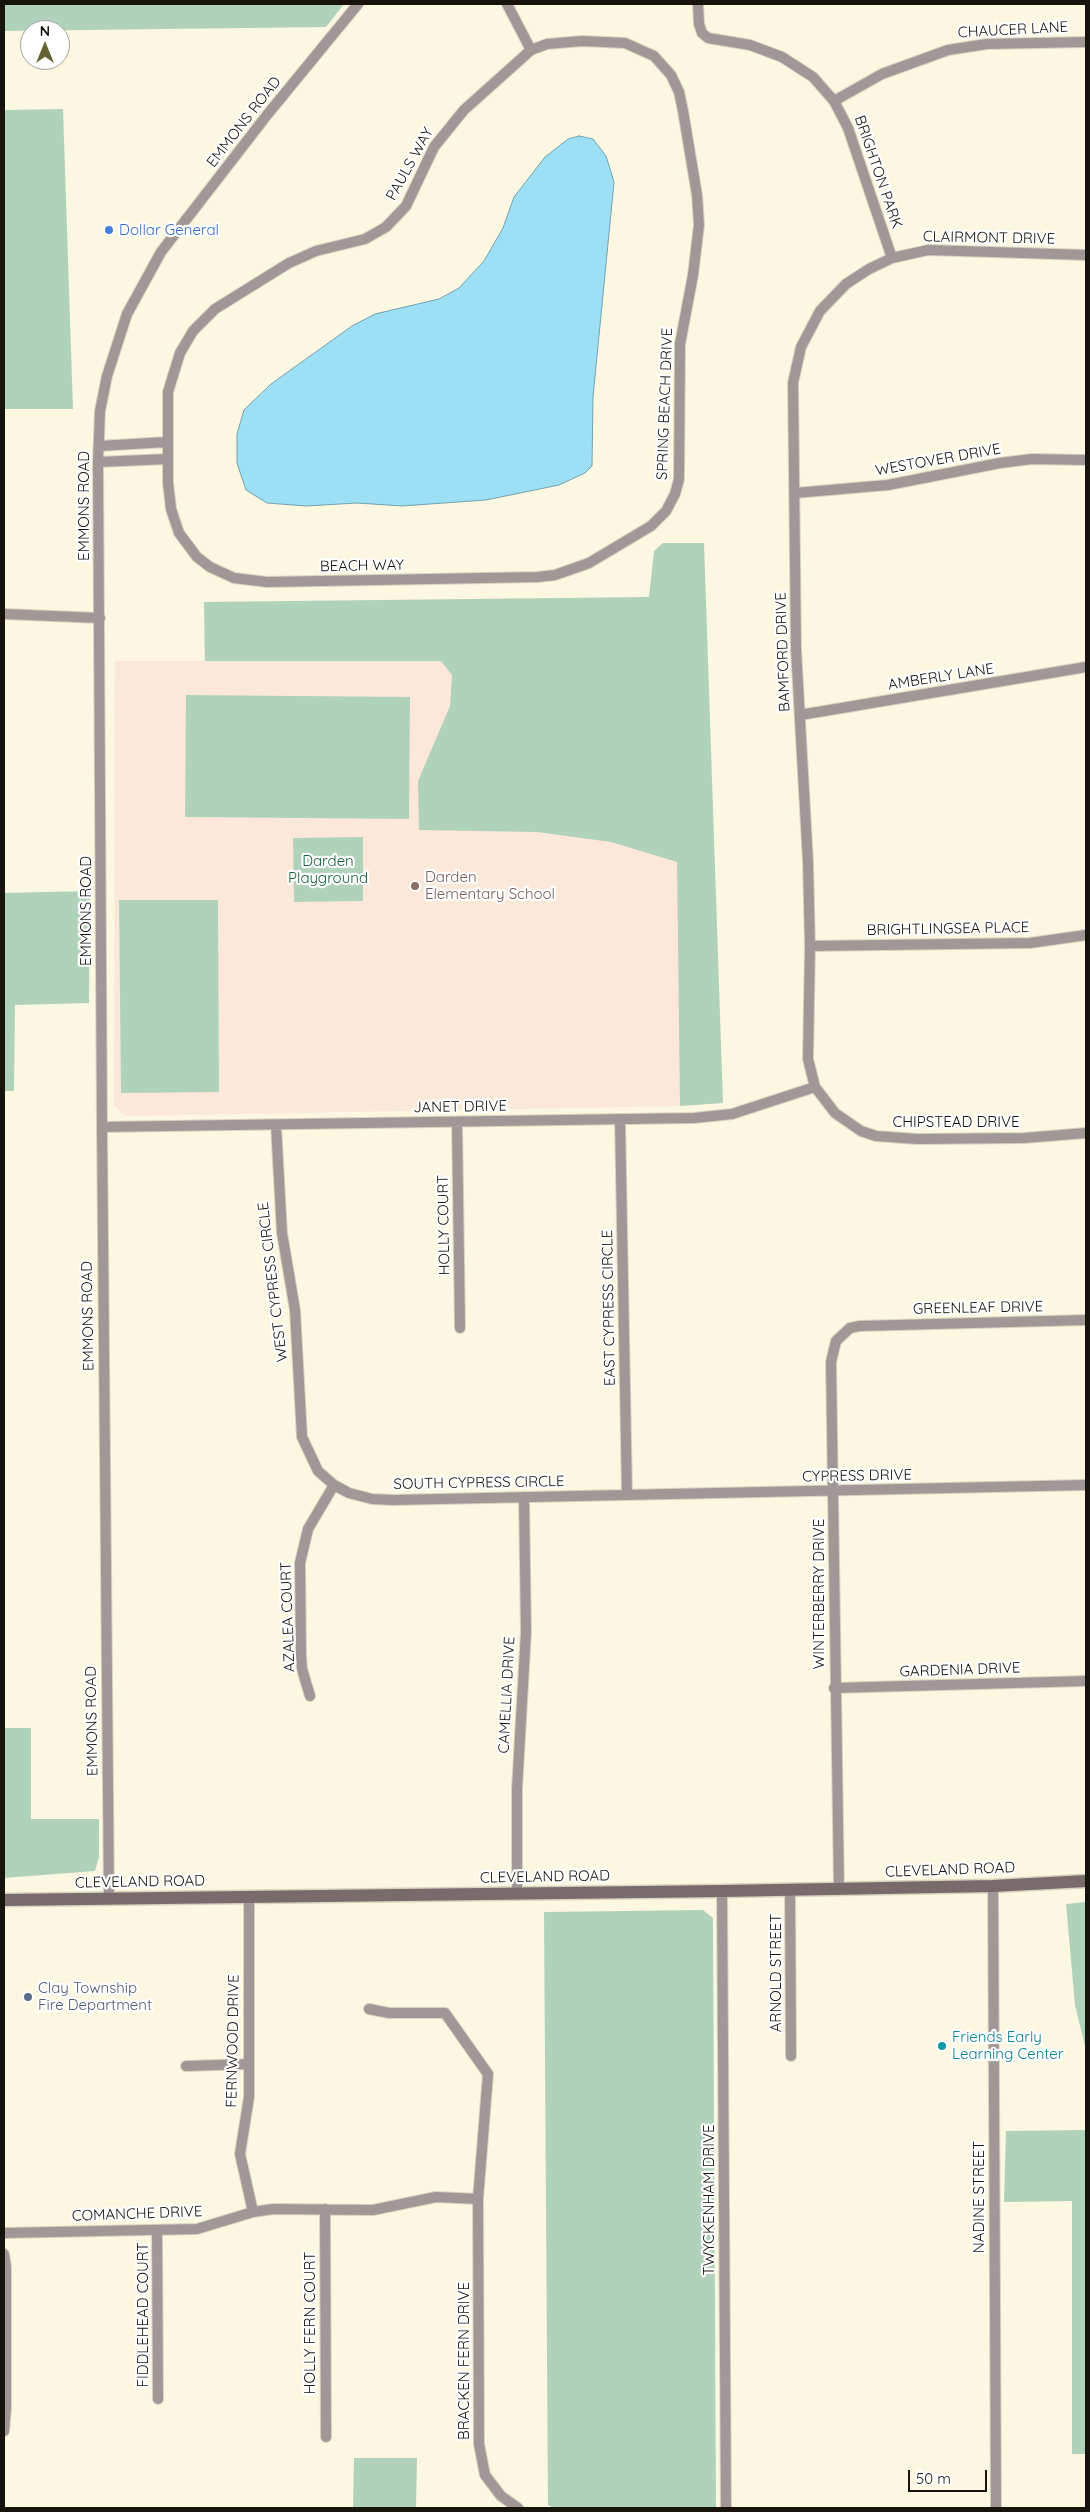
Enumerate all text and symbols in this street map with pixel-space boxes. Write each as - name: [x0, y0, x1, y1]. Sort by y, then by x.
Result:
- street label: CHAUCER LANE: [957, 18, 1069, 42]
- north arrow: [20, 20, 70, 70]
- text: N: [40, 22, 50, 40]
- street label: EMMONS ROAD: [203, 73, 285, 171]
- street label: BRIGHTON PARK: [850, 113, 906, 231]
- street label: PAULS WAY: [383, 124, 437, 204]
- place label: Dollar General: [119, 221, 219, 239]
- marker: Dollar General: [103, 224, 115, 236]
- street label: CLAIRMONT DRIVE: [923, 228, 1055, 248]
- street label: SPRING BEACH DRIVE: [653, 328, 677, 480]
- street label: WESTOVER DRIVE: [874, 440, 1002, 480]
- street label: EMMONS ROAD: [75, 451, 93, 561]
- street label: BEACH WAY: [320, 556, 404, 576]
- street label: BAMFORD DRIVE: [772, 592, 794, 712]
- street label: AMBERLY LANE: [887, 660, 995, 694]
- park label: Darden Playground: [288, 852, 368, 887]
- street label: EMMONS ROAD: [77, 856, 95, 966]
- place label: Darden Elementary School: [425, 868, 555, 903]
- marker: Darden Elementary School: [409, 880, 421, 892]
- street label: BRIGHTLINGSEA PLACE: [867, 919, 1029, 939]
- street label: JANET DRIVE: [413, 1097, 507, 1117]
- street label: CHIPSTEAD DRIVE: [893, 1113, 1019, 1131]
- street label: HOLLY COURT: [434, 1175, 454, 1275]
- street label: WEST CYPRESS CIRCLE: [254, 1201, 292, 1363]
- street label: EAST CYPRESS CIRCLE: [599, 1230, 619, 1386]
- street label: EMMONS ROAD: [78, 1261, 98, 1371]
- street label: GREENLEAF DRIVE: [913, 1298, 1043, 1318]
- street label: CYPRESS DRIVE: [802, 1466, 912, 1486]
- street label: SOUTH CYPRESS CIRCLE: [393, 1473, 565, 1493]
- street label: WINTERBERRY DRIVE: [810, 1519, 828, 1669]
- street label: AZALEA COURT: [277, 1562, 299, 1672]
- street label: CAMELLIA DRIVE: [495, 1636, 519, 1754]
- street label: GARDENIA DRIVE: [899, 1659, 1021, 1681]
- street label: EMMONS ROAD: [82, 1666, 102, 1776]
- street label: CLEVELAND ROAD: [885, 1859, 1015, 1881]
- street label: CLEVELAND ROAD: [480, 1867, 610, 1887]
- street label: CLEVELAND ROAD: [75, 1872, 205, 1892]
- street label: ARNOLD STREET: [767, 1914, 785, 2032]
- street label: FERNWOOD DRIVE: [223, 1974, 243, 2108]
- place label: Clay Township Fire Department: [38, 1979, 152, 2014]
- marker: Clay Township Fire Department: [22, 1991, 34, 2003]
- place label: Friends Early Learning Center: [952, 2028, 1064, 2063]
- marker: Friends Early Learning Center: [936, 2040, 948, 2052]
- street label: TWYCKENHAM DRIVE: [700, 2124, 718, 2276]
- street label: NADINE STREET: [970, 2141, 988, 2253]
- street label: COMANCHE DRIVE: [71, 2203, 203, 2225]
- street label: FIDDLEHEAD COURT: [134, 2242, 152, 2388]
- street label: HOLLY FERN COURT: [301, 2252, 319, 2394]
- street label: BRACKEN FERN DRIVE: [455, 2282, 473, 2440]
- scale bar: [910, 2460, 989, 2492]
- text: 50 m: [916, 2469, 951, 2488]

